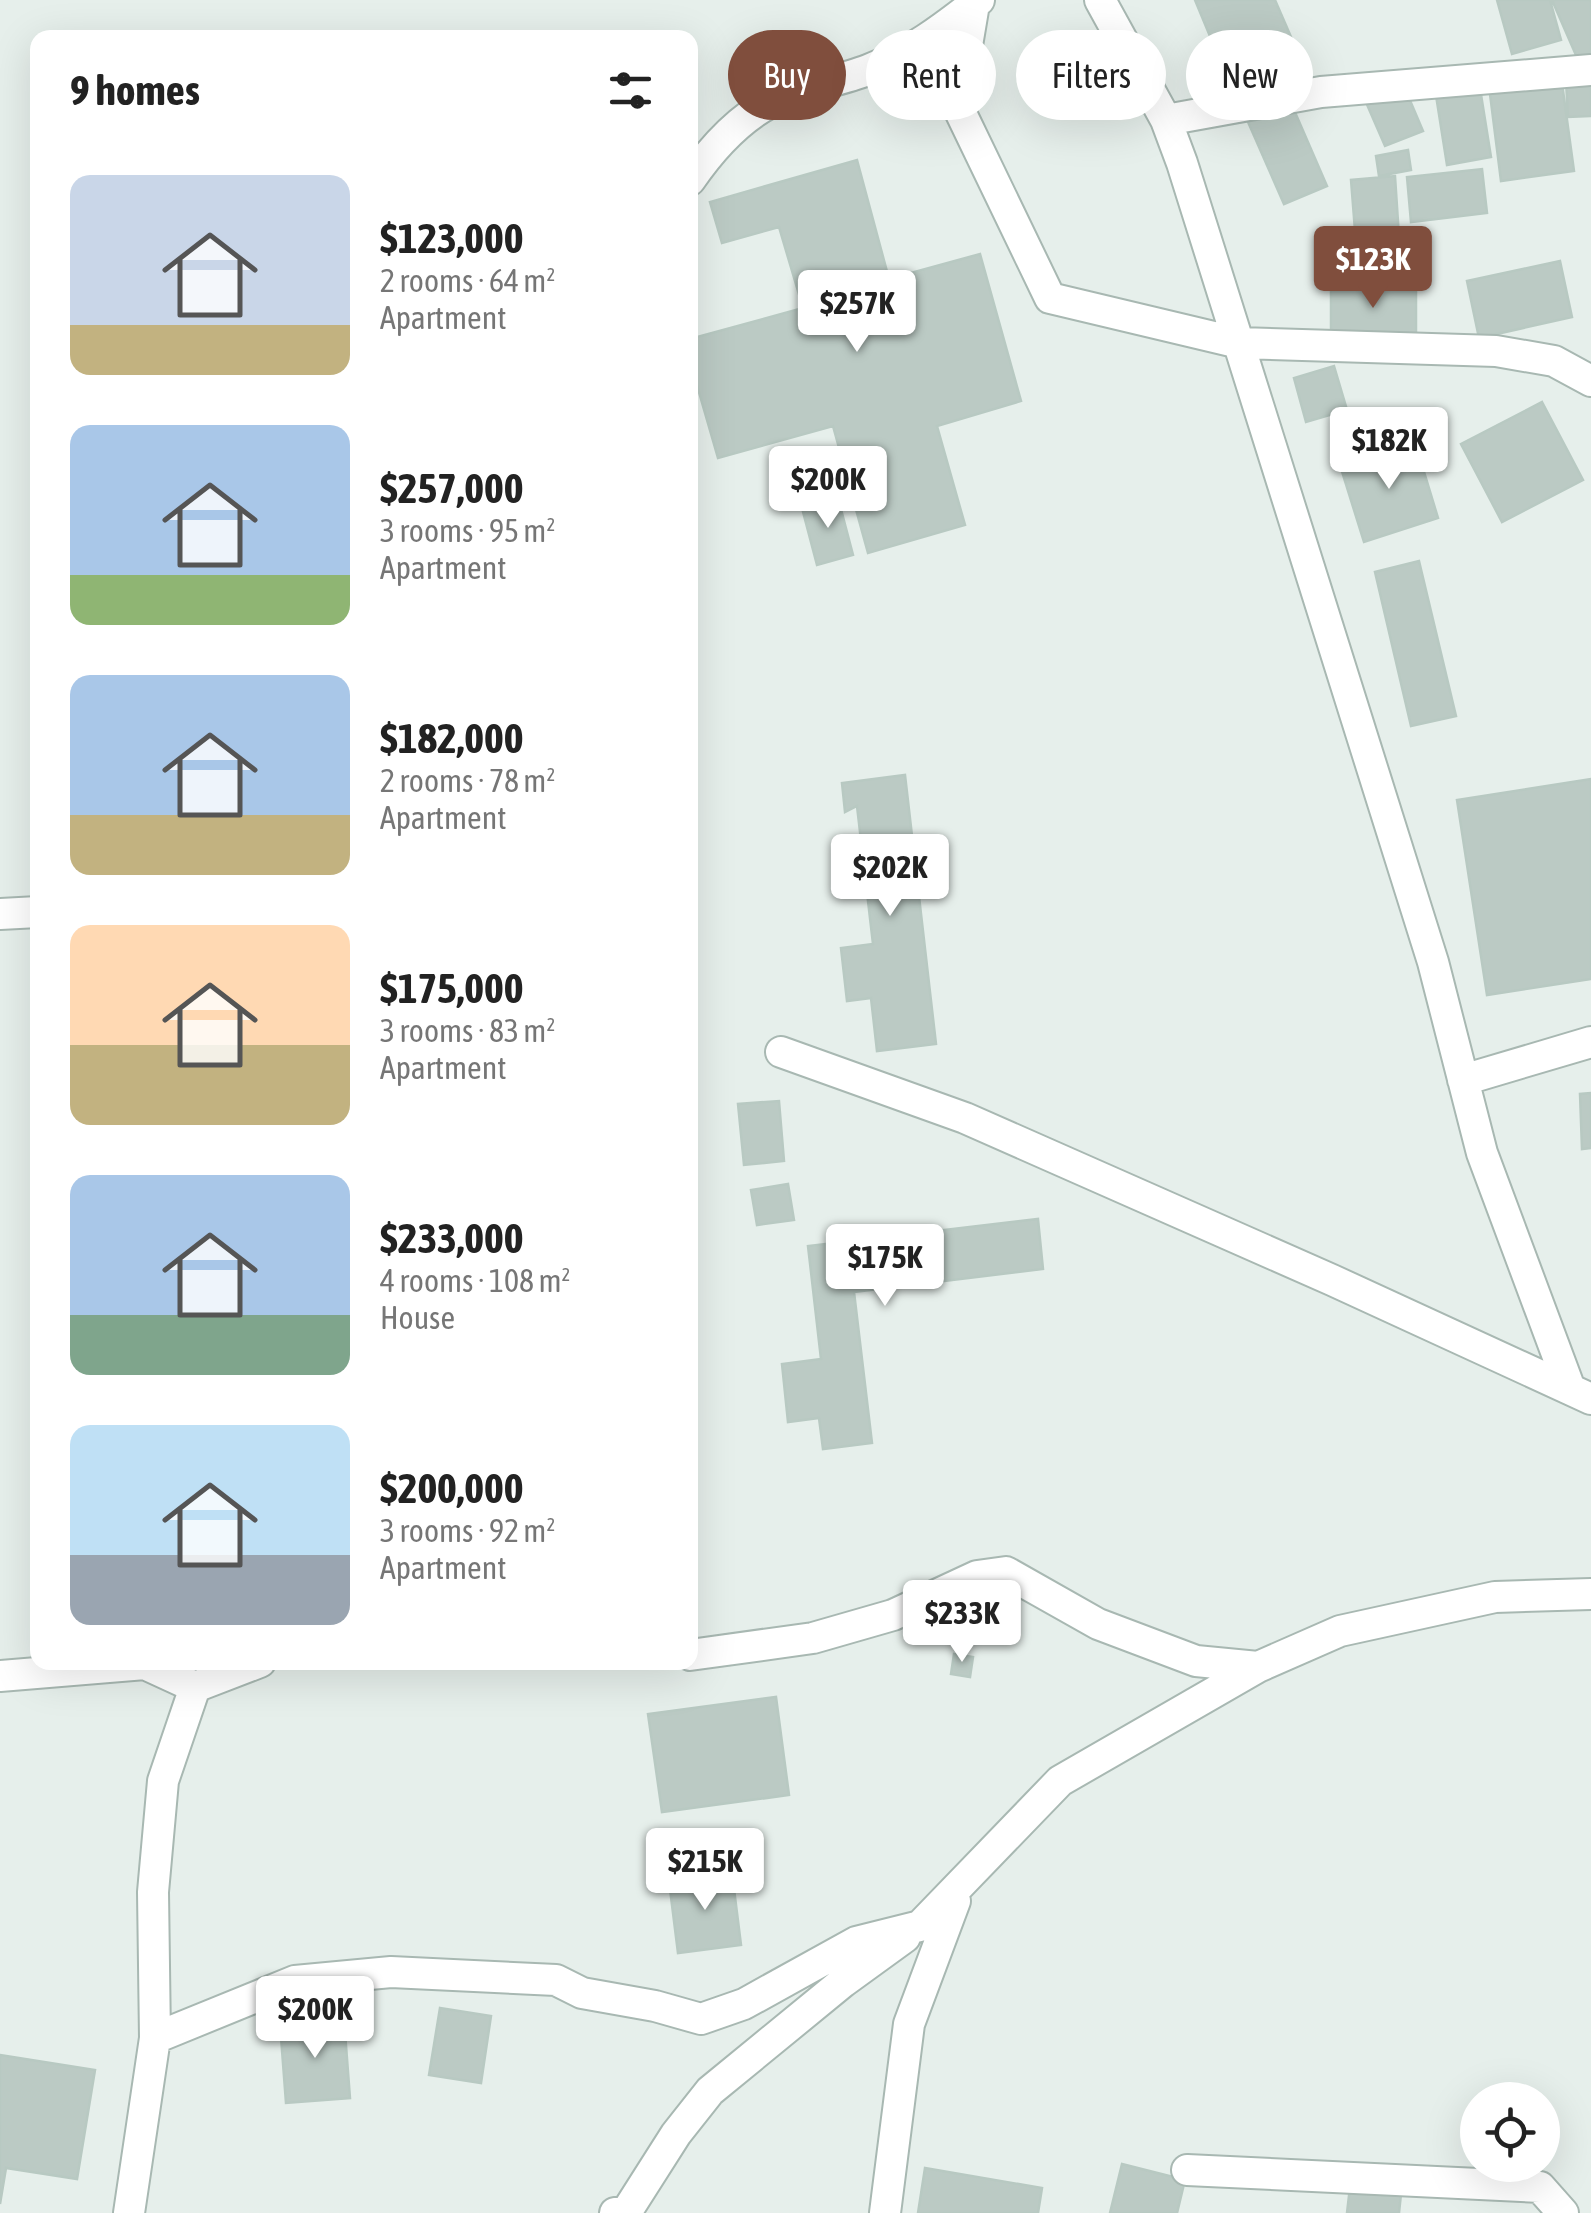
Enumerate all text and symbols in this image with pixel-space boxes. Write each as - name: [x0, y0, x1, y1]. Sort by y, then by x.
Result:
- chip: Buy: [728, 30, 846, 120]
- chip: Rent: [866, 30, 996, 120]
- chip: Filters: [1016, 30, 1166, 120]
- chip: New: [1186, 30, 1313, 120]
- icon: filters: [603, 63, 658, 118]
- text: 9 homes: [70, 66, 200, 114]
- text: $123,000: [380, 214, 524, 262]
- icon: home: [150, 215, 270, 335]
- pin: $123K: [1303, 226, 1443, 311]
- text: $123K: [1336, 240, 1410, 277]
- text: 2 rooms · 64 m²: [380, 262, 555, 299]
- pin: $257K: [787, 270, 927, 355]
- text: $257K: [820, 284, 894, 321]
- text: Apartment: [380, 299, 506, 336]
- pin: $182K: [1319, 407, 1459, 492]
- text: $182K: [1352, 421, 1426, 458]
- pin: $200K: [758, 446, 898, 531]
- text: $200K: [791, 460, 865, 497]
- text: $257,000: [380, 464, 524, 512]
- icon: home: [150, 465, 270, 585]
- text: 3 rooms · 95 m²: [380, 512, 555, 549]
- text: Apartment: [380, 549, 506, 586]
- text: $182,000: [380, 714, 524, 762]
- icon: home: [150, 715, 270, 835]
- text: 2 rooms · 78 m²: [380, 762, 555, 799]
- text: Apartment: [380, 799, 506, 836]
- pin: $202K: [820, 834, 960, 919]
- text: $202K: [853, 848, 927, 885]
- text: $175,000: [380, 964, 524, 1012]
- icon: home: [150, 965, 270, 1085]
- text: 3 rooms · 83 m²: [380, 1012, 555, 1049]
- text: Apartment: [380, 1049, 506, 1086]
- text: $233,000: [380, 1214, 524, 1262]
- icon: home: [150, 1215, 270, 1335]
- pin: $175K: [815, 1224, 955, 1309]
- text: $175K: [848, 1238, 922, 1275]
- text: 4 rooms · 108 m²: [380, 1262, 570, 1299]
- text: House: [380, 1299, 455, 1336]
- text: $200,000: [380, 1464, 524, 1512]
- icon: home: [150, 1465, 270, 1585]
- text: 3 rooms · 92 m²: [380, 1512, 555, 1549]
- text: Apartment: [380, 1549, 506, 1586]
- pin: $233K: [892, 1580, 1032, 1665]
- text: $233K: [925, 1594, 999, 1631]
- pin: $215K: [635, 1828, 775, 1913]
- text: $215K: [668, 1842, 742, 1879]
- pin: $200K: [245, 1976, 385, 2061]
- text: $200K: [278, 1990, 352, 2027]
- map controls: [1460, 2082, 1560, 2182]
- button: locate: [1460, 2082, 1560, 2182]

